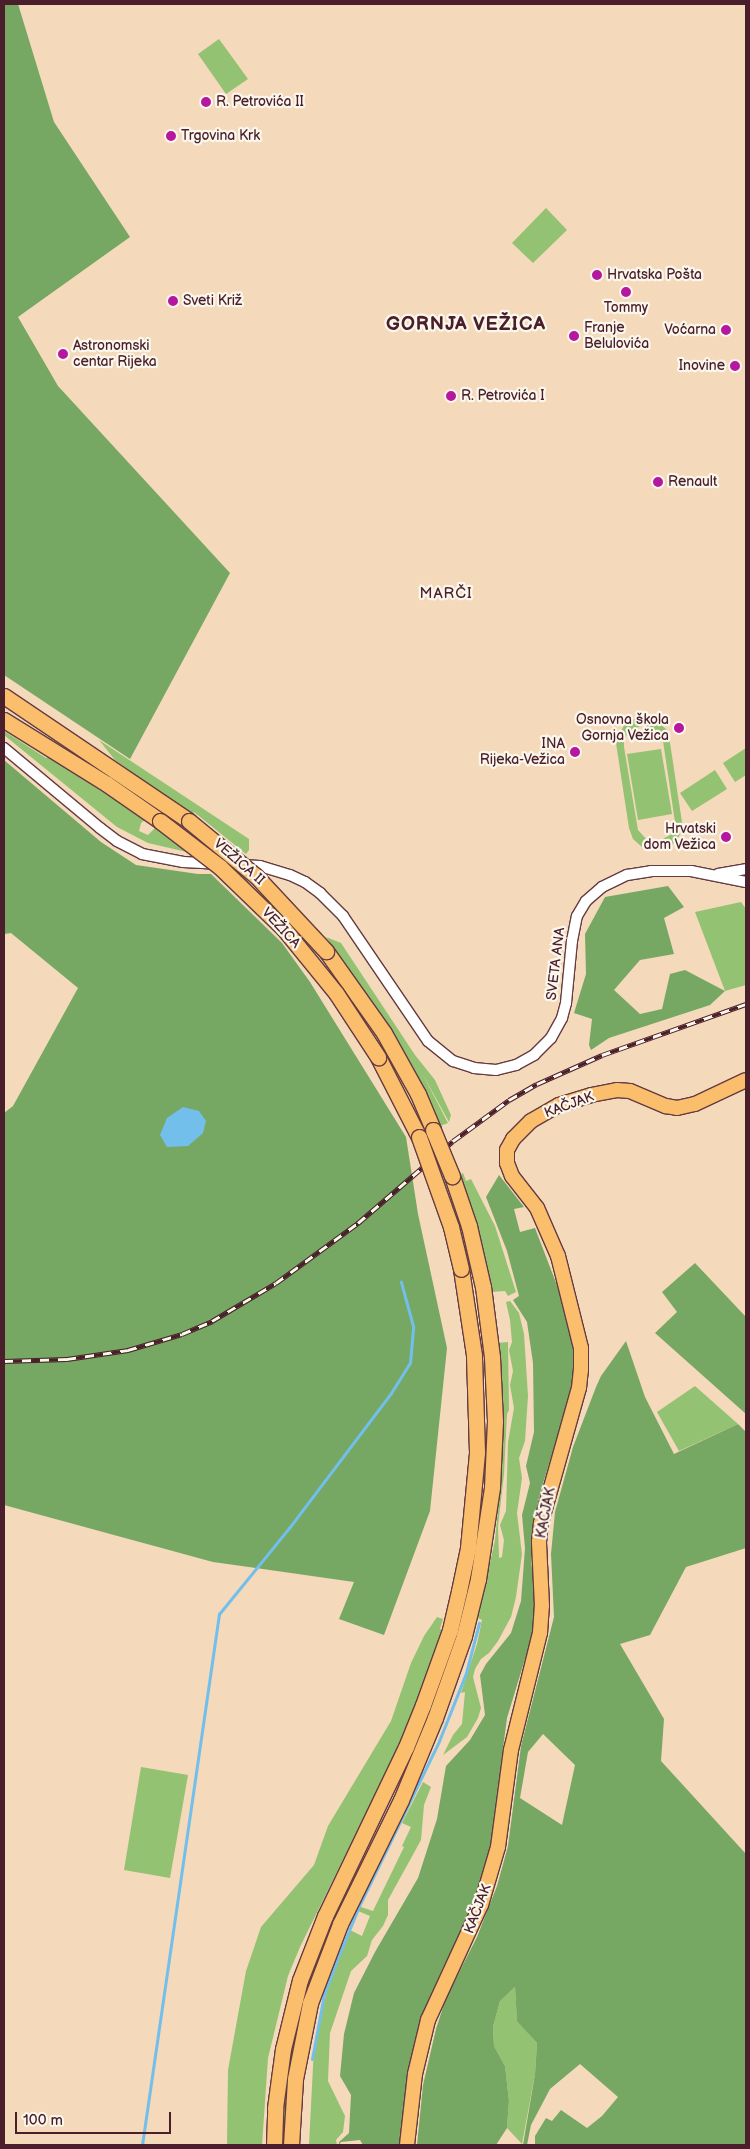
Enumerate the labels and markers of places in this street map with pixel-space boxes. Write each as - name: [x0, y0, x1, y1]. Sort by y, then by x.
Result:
- place label: R. Petrovića II: [216, 94, 304, 110]
- marker: R. Petrovića II: [200, 96, 212, 108]
- place label: Trgovina Krk: [181, 128, 260, 144]
- marker: Trgovina Krk: [165, 130, 177, 142]
- place label: Hrvatska Pošta: [607, 267, 702, 283]
- marker: Hrvatska Pošta: [591, 269, 603, 281]
- marker: Tommy: [620, 286, 632, 298]
- place label: Sveti Križ: [183, 293, 242, 309]
- marker: Sveti Križ: [167, 295, 179, 307]
- place label: Tommy: [604, 300, 648, 316]
- place label: Franje Belulovića: [584, 320, 649, 352]
- place label: Voćarna: [664, 322, 716, 338]
- marker: Voćarna: [720, 324, 732, 336]
- marker: Franje Belulovića: [568, 330, 580, 342]
- place label: Astronomski centar Rijeka: [73, 338, 157, 371]
- marker: Astronomski centar Rijeka: [57, 348, 69, 360]
- place label: Inovine: [679, 358, 725, 374]
- marker: Inovine: [729, 360, 741, 372]
- place label: R. Petrovića I: [461, 388, 545, 404]
- marker: R. Petrovića I: [445, 390, 457, 402]
- place label: Renault: [668, 474, 717, 490]
- marker: Renault: [652, 476, 664, 488]
- place label: Osnovna škola Gornja Vežica: [576, 712, 669, 744]
- marker: Osnovna škola Gornja Vežica: [673, 722, 685, 734]
- place label: INA Rijeka-Vežica: [480, 736, 565, 769]
- marker: INA Rijeka-Vežica: [569, 746, 581, 758]
- place label: Hrvatski dom Vežica: [643, 821, 716, 854]
- marker: Hrvatski dom Vežica: [720, 831, 732, 843]

